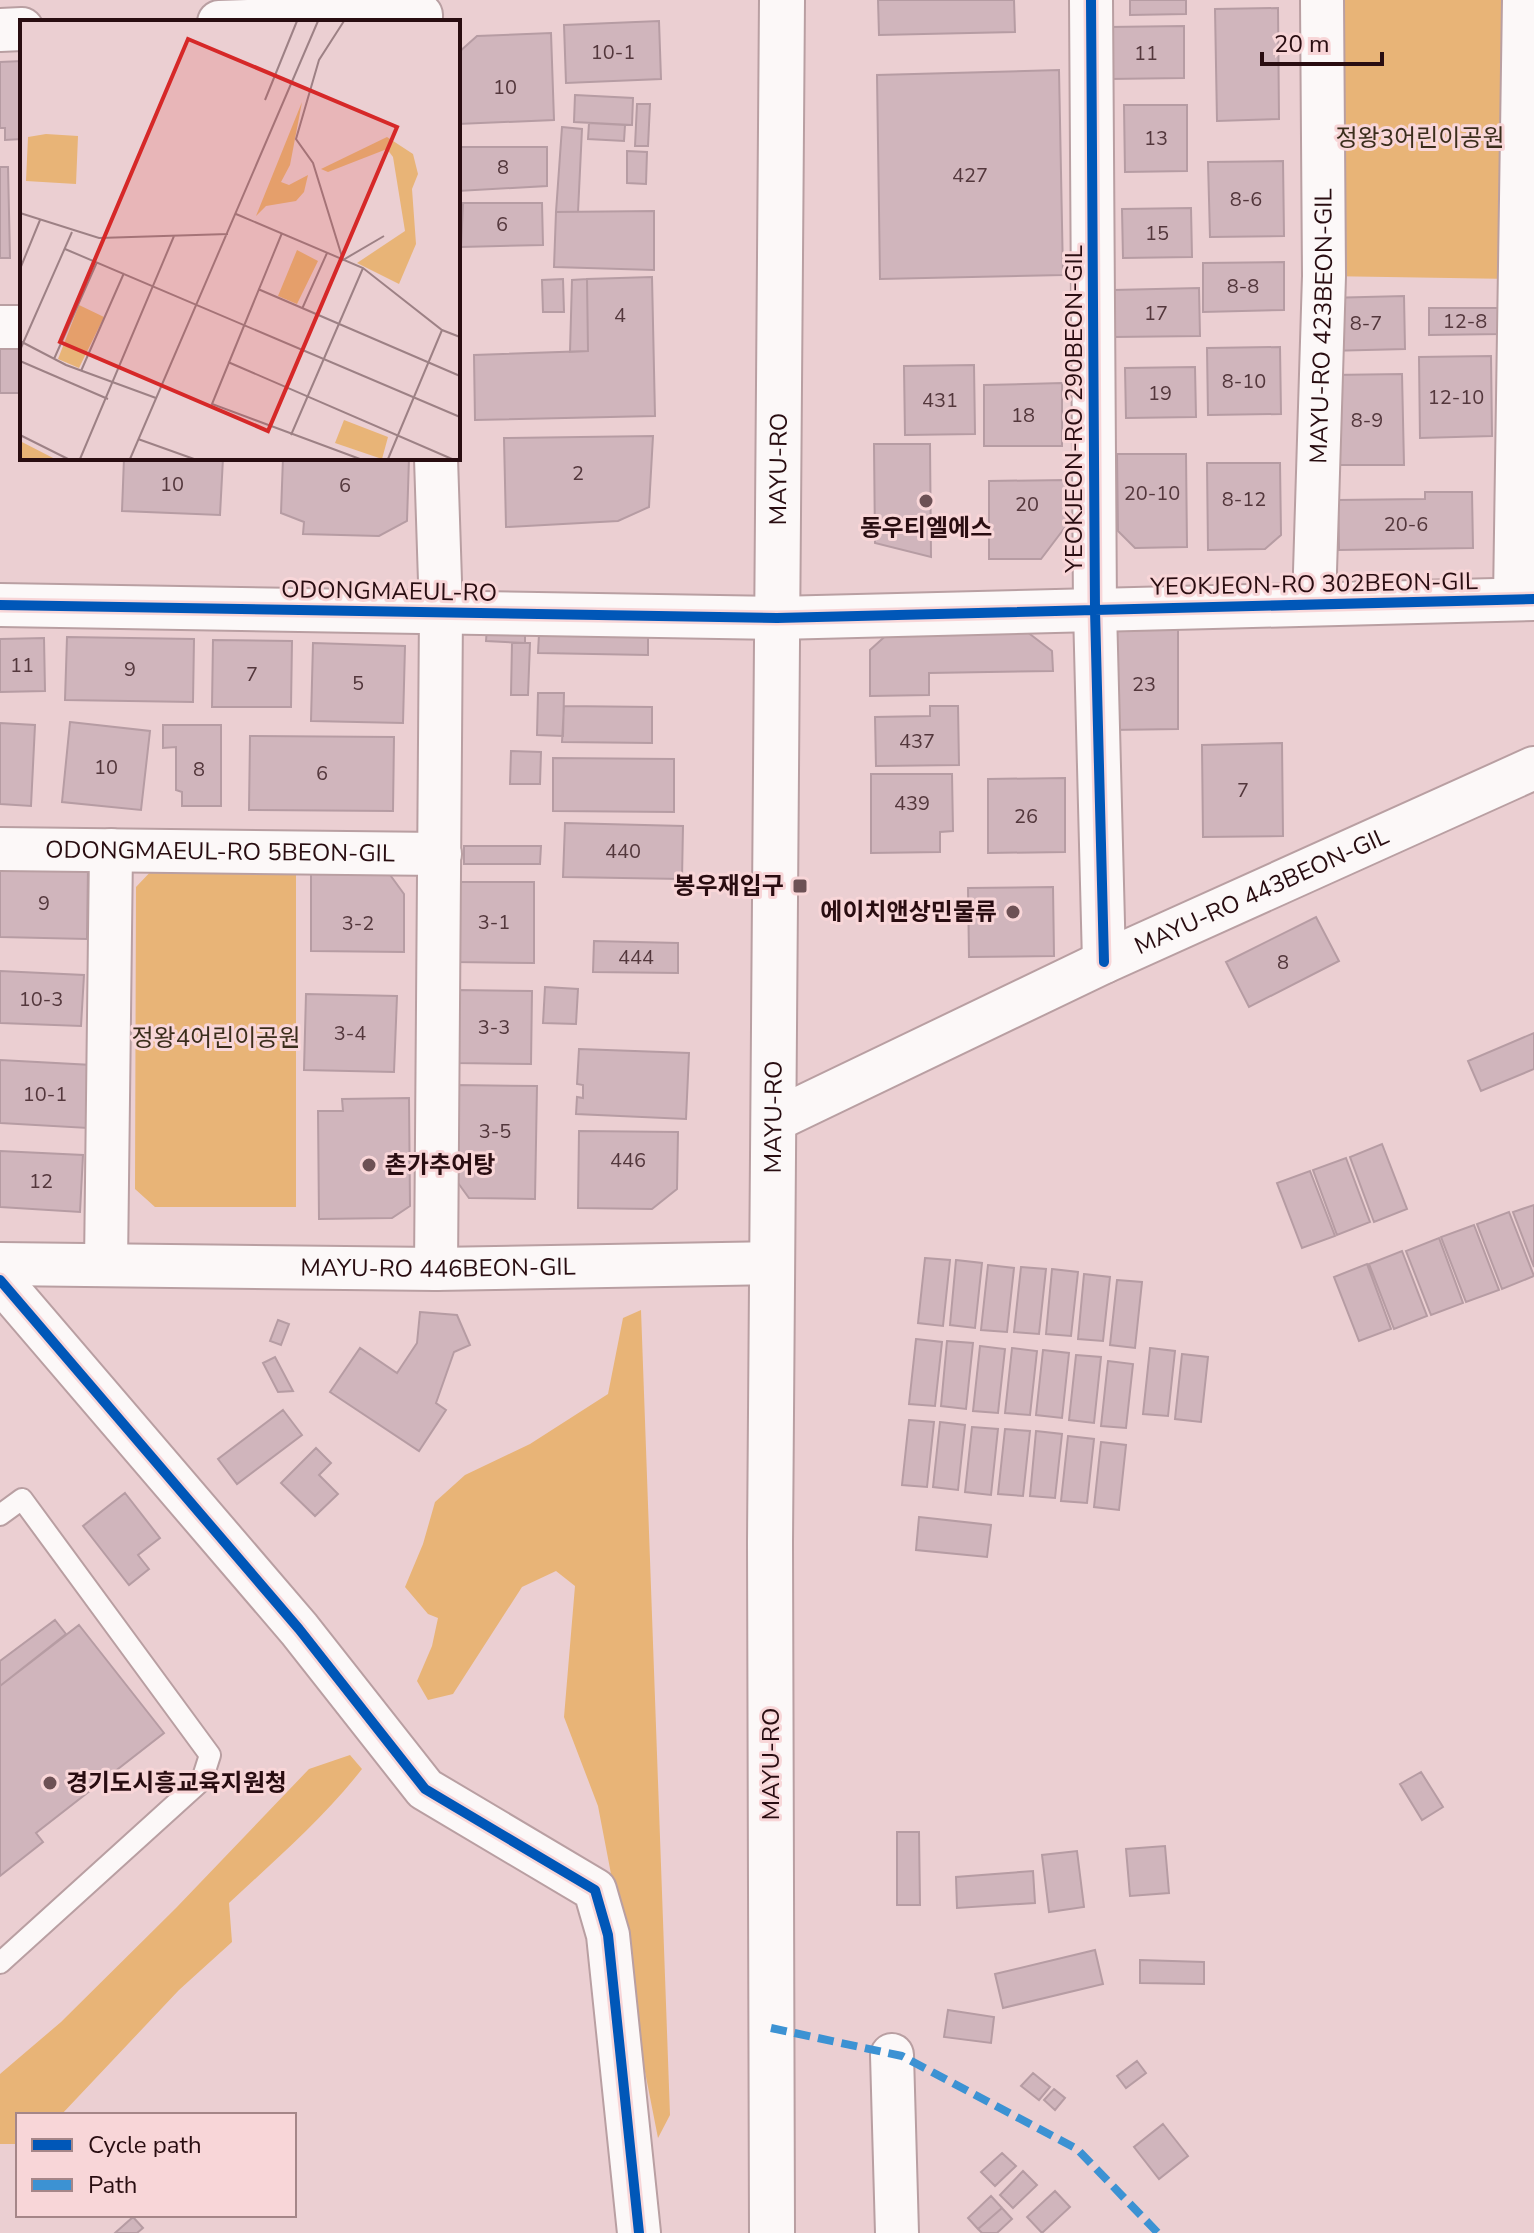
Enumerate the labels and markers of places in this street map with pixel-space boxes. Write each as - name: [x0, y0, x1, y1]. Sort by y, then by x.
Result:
- marker: 동우티엘에스: [917, 492, 935, 510]
- place label: 동우티엘에스: [860, 512, 992, 544]
- place label: 봉우재입구: [674, 870, 784, 902]
- marker: 봉우재입구: [791, 877, 809, 895]
- place label: 에이치앤상민물류: [820, 896, 997, 928]
- marker: 에이치앤상민물류: [1004, 903, 1022, 921]
- place label: 촌가추어탕: [385, 1149, 495, 1181]
- marker: 촌가추어탕: [360, 1156, 378, 1174]
- place label: 경기도시흥교육지원청: [66, 1767, 287, 1799]
- marker: 경기도시흥교육지원청: [41, 1774, 59, 1792]

